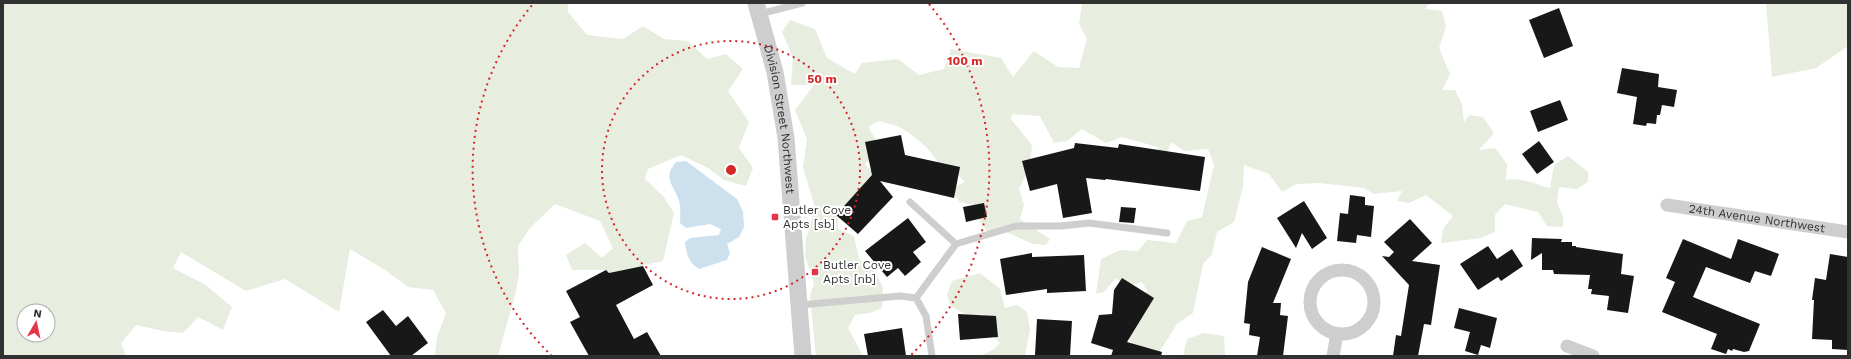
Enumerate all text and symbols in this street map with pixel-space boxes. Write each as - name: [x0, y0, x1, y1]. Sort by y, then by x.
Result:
- street label: Division Street Northwest: [761, 43, 797, 194]
- text: 100 m: [947, 54, 983, 68]
- text: 50 m: [807, 72, 837, 86]
- centre of rings: [724, 163, 738, 177]
- street label: 24th Avenue Northwest: [1688, 201, 1826, 236]
- place label: Butler Cove Apts [sb]: [783, 203, 851, 231]
- marker: Butler Cove Apts [sb]: [770, 212, 780, 222]
- place label: Butler Cove Apts [nb]: [823, 258, 891, 286]
- marker: Butler Cove Apts [nb]: [810, 267, 820, 277]
- north arrow: [16, 303, 56, 343]
- text: N: [32, 307, 43, 321]

